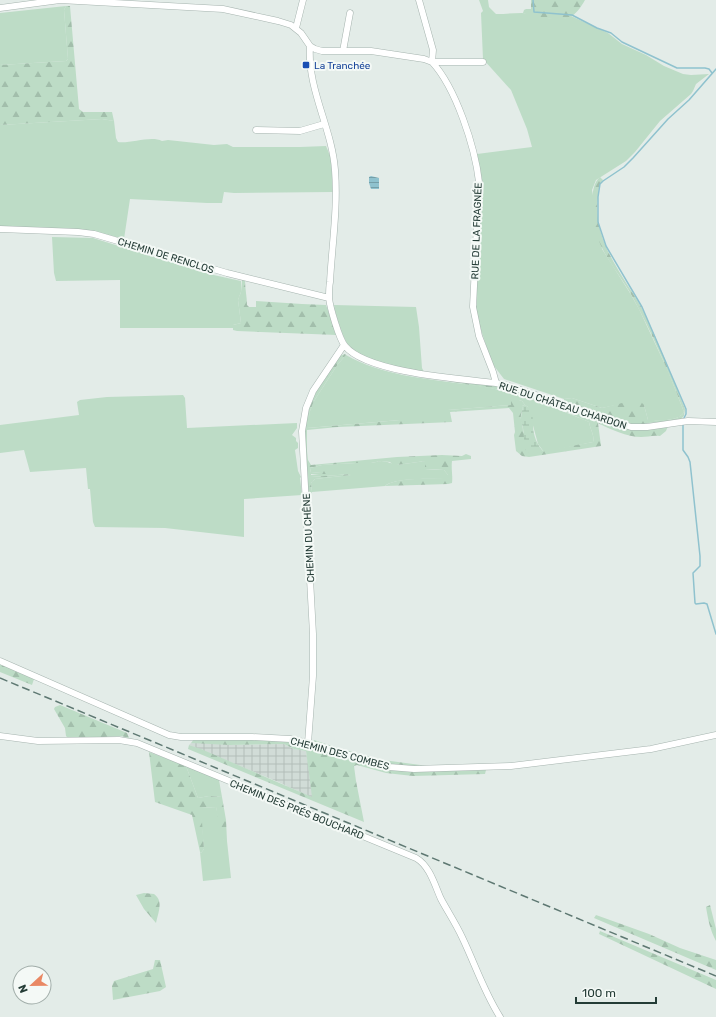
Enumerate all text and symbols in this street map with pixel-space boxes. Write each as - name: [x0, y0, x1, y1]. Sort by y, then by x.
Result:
- marker: La Tranchée: [301, 60, 311, 70]
- place label: La Tranchée: [314, 60, 371, 72]
- street label: RUE DE LA FRAGNÉE: [469, 182, 485, 280]
- street label: CHEMIN DE RENCLOS: [116, 236, 215, 276]
- street label: RUE DU CHÂTEAU CHARDON: [497, 380, 628, 432]
- street label: CHEMIN DU CHÊNE: [301, 493, 317, 583]
- street label: CHEMIN DES COMBES: [289, 735, 391, 773]
- street label: CHEMIN DES PRÉS BOUCHARD: [228, 777, 366, 842]
- north arrow: [12, 965, 52, 1005]
- scale bar: [576, 979, 656, 1005]
- text: N: [16, 982, 31, 995]
- text: 100 m: [582, 986, 616, 1000]

